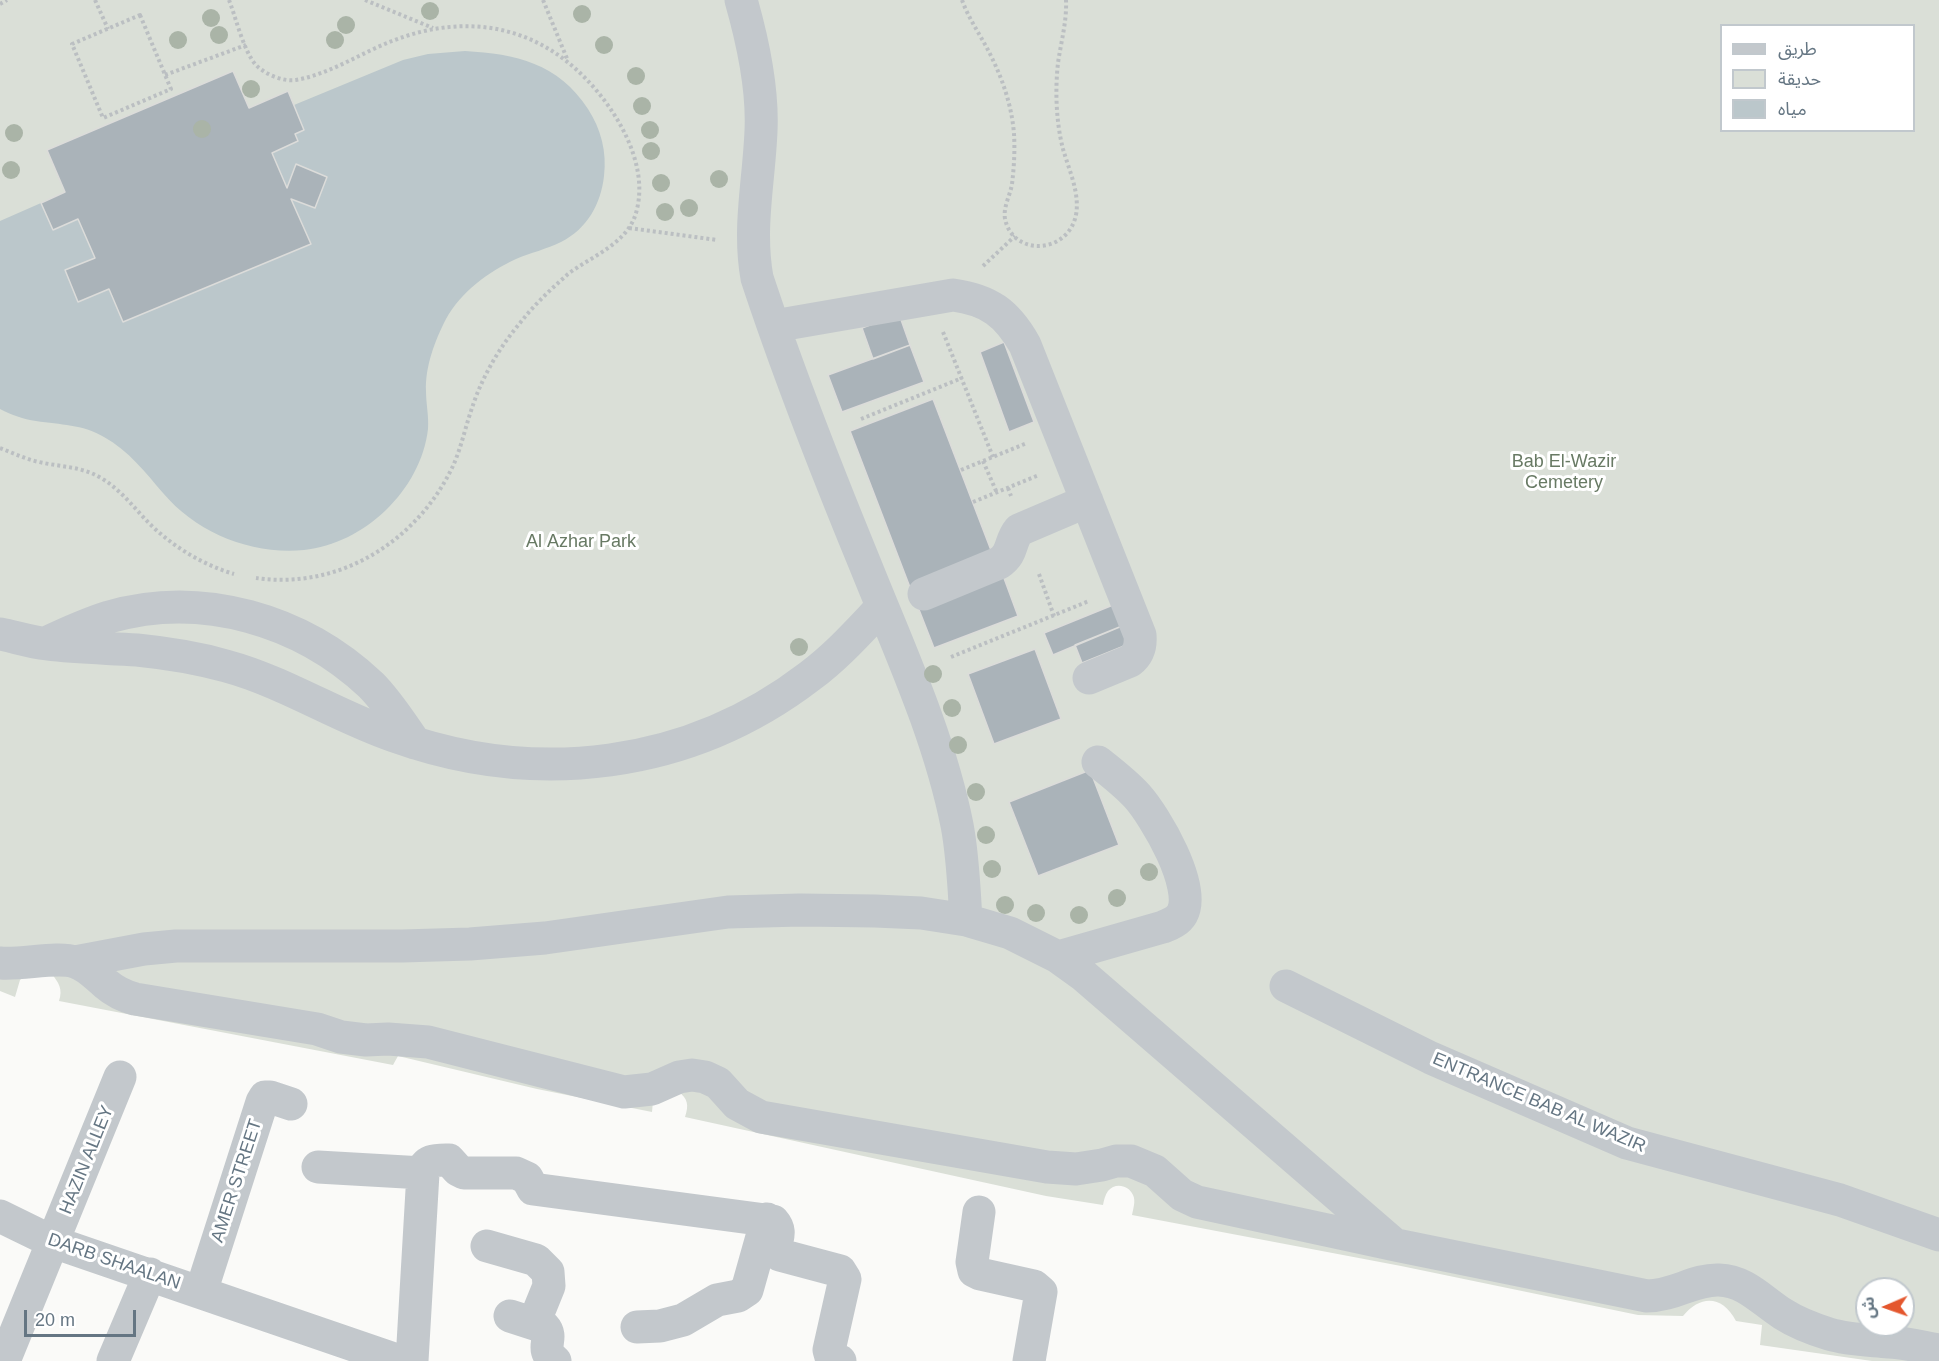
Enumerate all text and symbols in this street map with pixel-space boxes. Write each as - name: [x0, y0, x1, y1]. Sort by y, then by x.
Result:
- legend: [1720, 24, 1915, 132]
- text: طريق: [1778, 39, 1817, 59]
- text: حديقة: [1778, 69, 1821, 89]
- text: مياه: [1778, 99, 1807, 119]
- park label: Bab El-Wazir Cemetery: [1512, 451, 1616, 494]
- park label: Al Azhar Park: [526, 531, 636, 553]
- street label: ENTRANCE BAB AL WAZIR: [1429, 1048, 1649, 1158]
- street label: HAZIN ALLEY: [55, 1103, 119, 1217]
- street label: AMER STREET: [207, 1117, 267, 1245]
- street label: DARB SHAALAN: [45, 1229, 183, 1295]
- north arrow: [1855, 1277, 1915, 1337]
- text: ش: [1860, 1296, 1877, 1319]
- scale bar: [27, 1298, 140, 1336]
- text: 20 m: [35, 1310, 75, 1330]

